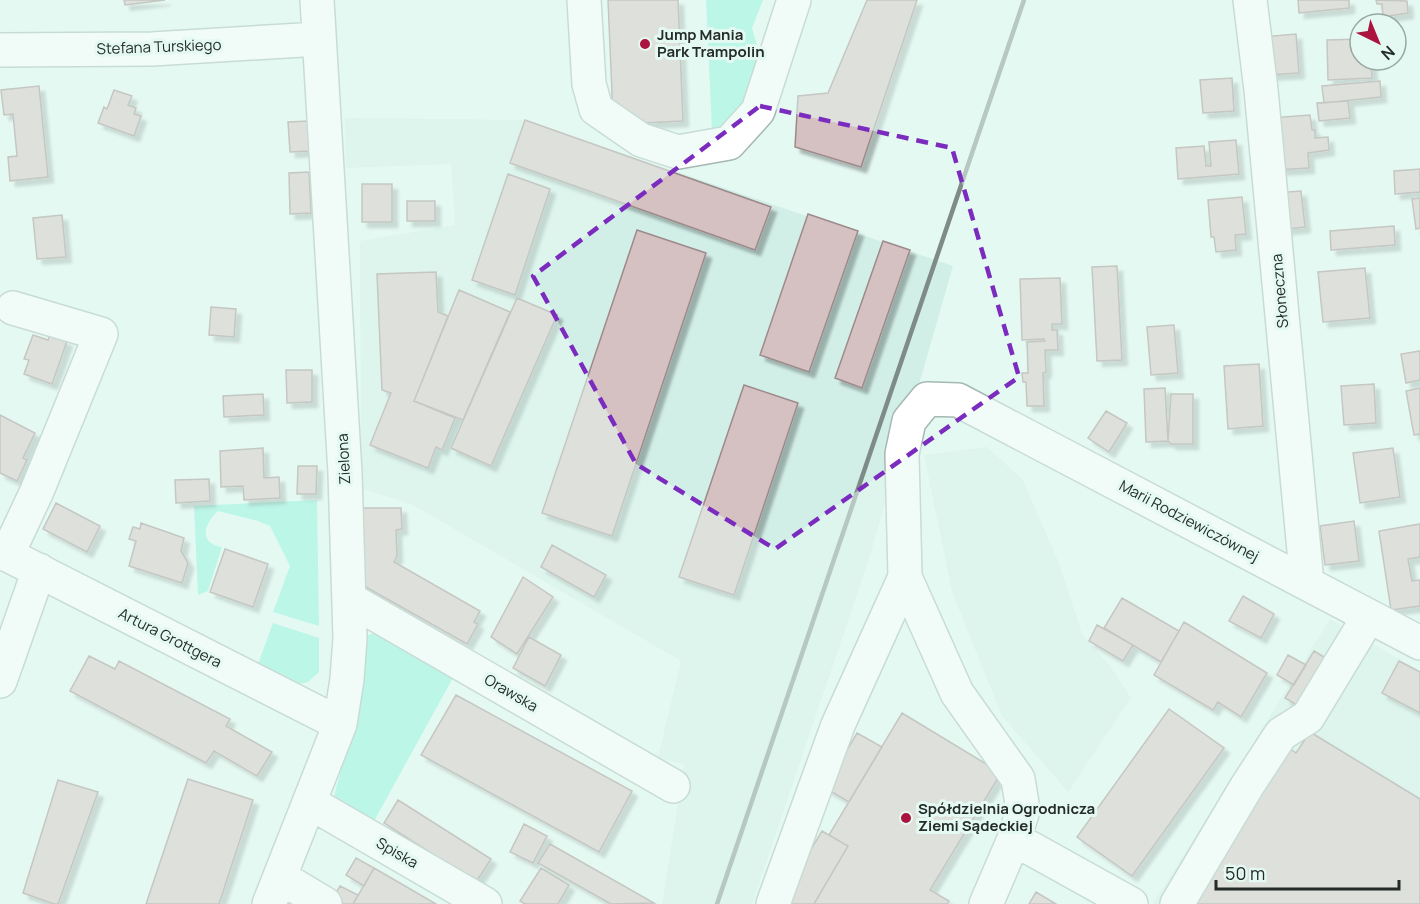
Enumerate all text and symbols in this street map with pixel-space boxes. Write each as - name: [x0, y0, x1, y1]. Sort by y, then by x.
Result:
- north arrow: [1348, 12, 1408, 72]
- place label: Jump Mania Park Trampolin: [657, 24, 765, 62]
- street label: Stefana Turskiego: [96, 34, 222, 59]
- marker: Jump Mania Park Trampolin: [638, 37, 652, 51]
- text: N: [1377, 41, 1400, 65]
- street label: Słoneczna: [1266, 253, 1293, 329]
- street label: Zielona: [332, 433, 355, 485]
- street label: Marii Rodziewiczównej: [1116, 475, 1263, 566]
- street label: Artura Grottgera: [115, 603, 225, 673]
- street label: Orawska: [481, 669, 542, 716]
- place label: Spółdzielnia Ogrodnicza Ziemi Sądeckiej: [918, 798, 1095, 836]
- marker: Spółdzielnia Ogrodnicza Ziemi Sądeckiej: [899, 811, 913, 825]
- street label: Spiska: [372, 832, 422, 873]
- scale bar: [1216, 853, 1399, 891]
- text: 50 m: [1225, 861, 1265, 885]

